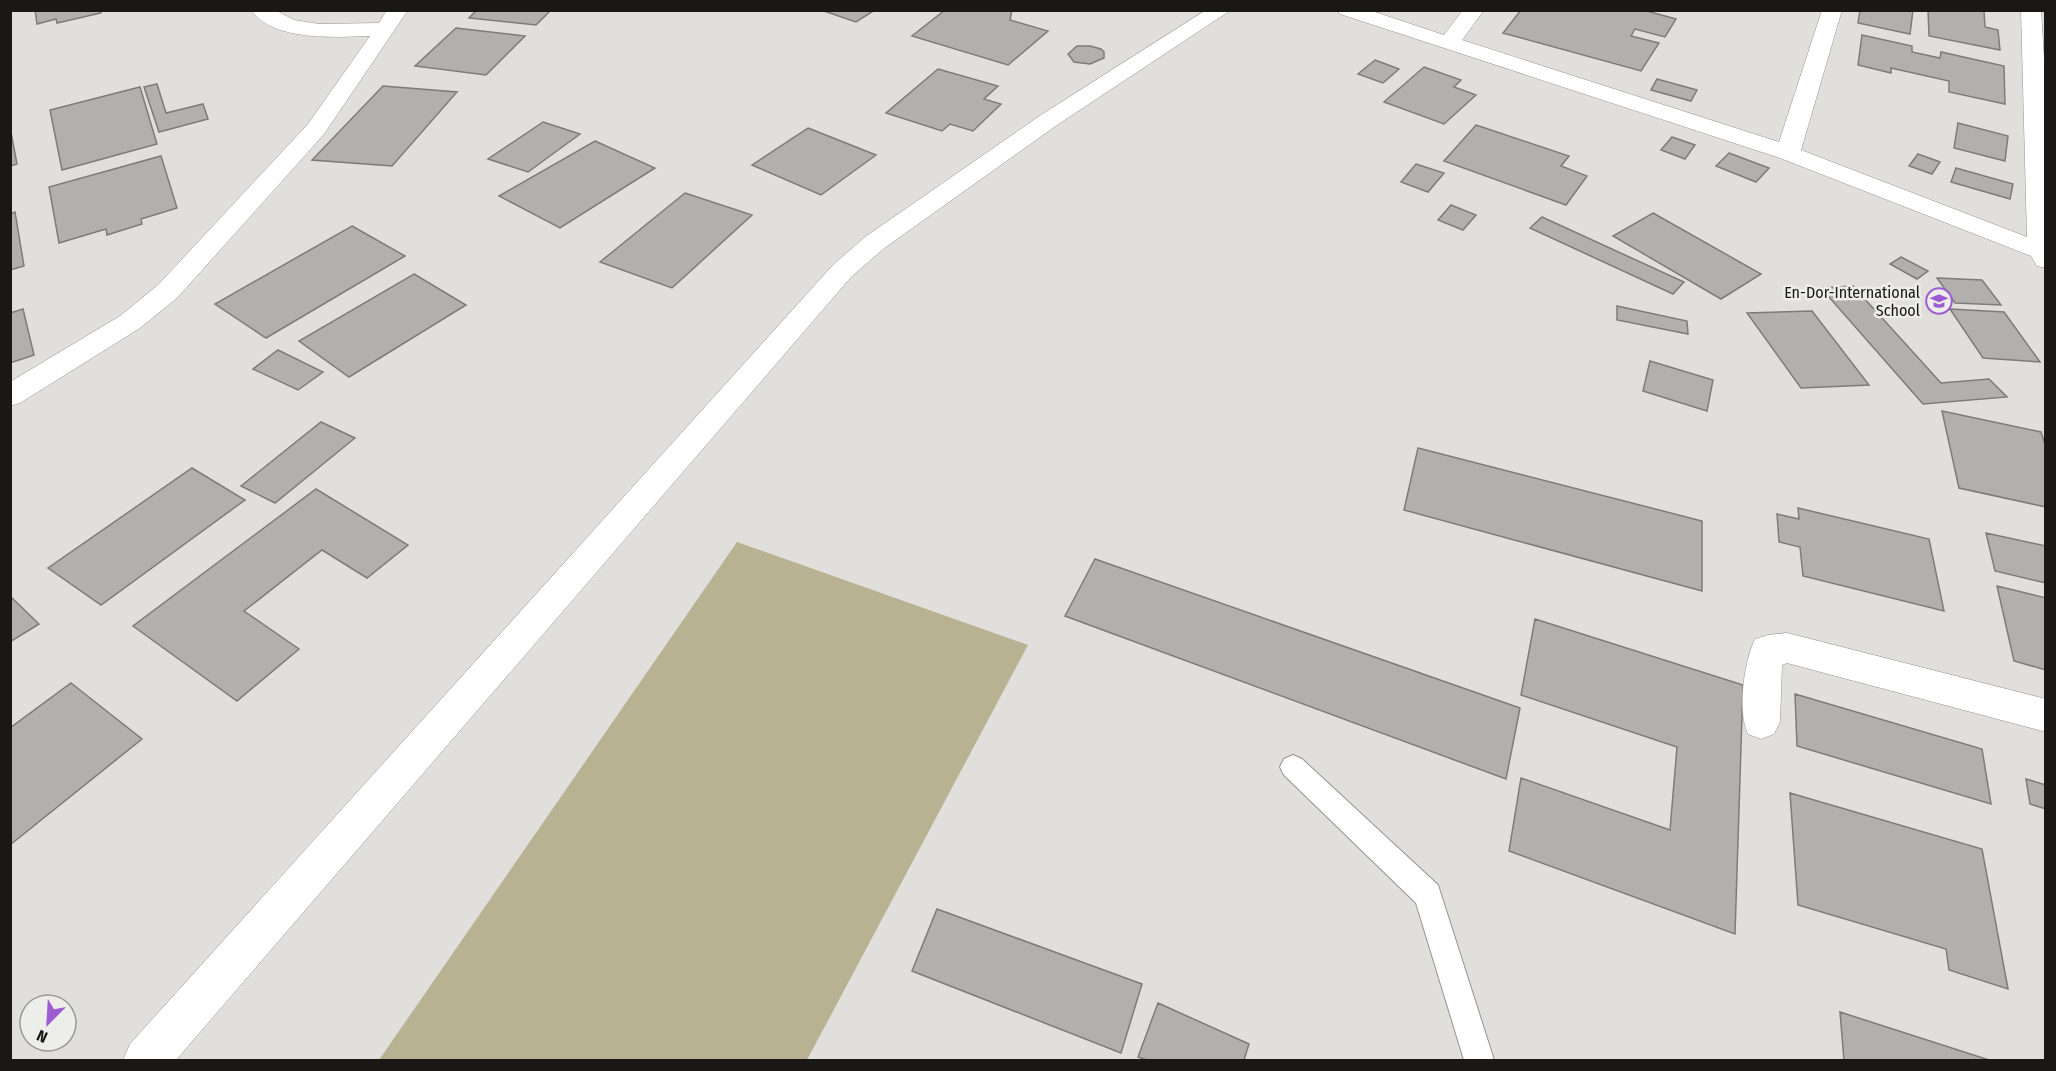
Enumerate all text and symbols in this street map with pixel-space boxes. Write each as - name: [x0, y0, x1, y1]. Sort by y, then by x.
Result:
- place label: En-Dor-International School: [1784, 283, 1920, 320]
- school or university icon: En-Dor-International School: [1924, 286, 1954, 316]
- north arrow: [18, 993, 78, 1053]
- text: N: [34, 1026, 50, 1047]

